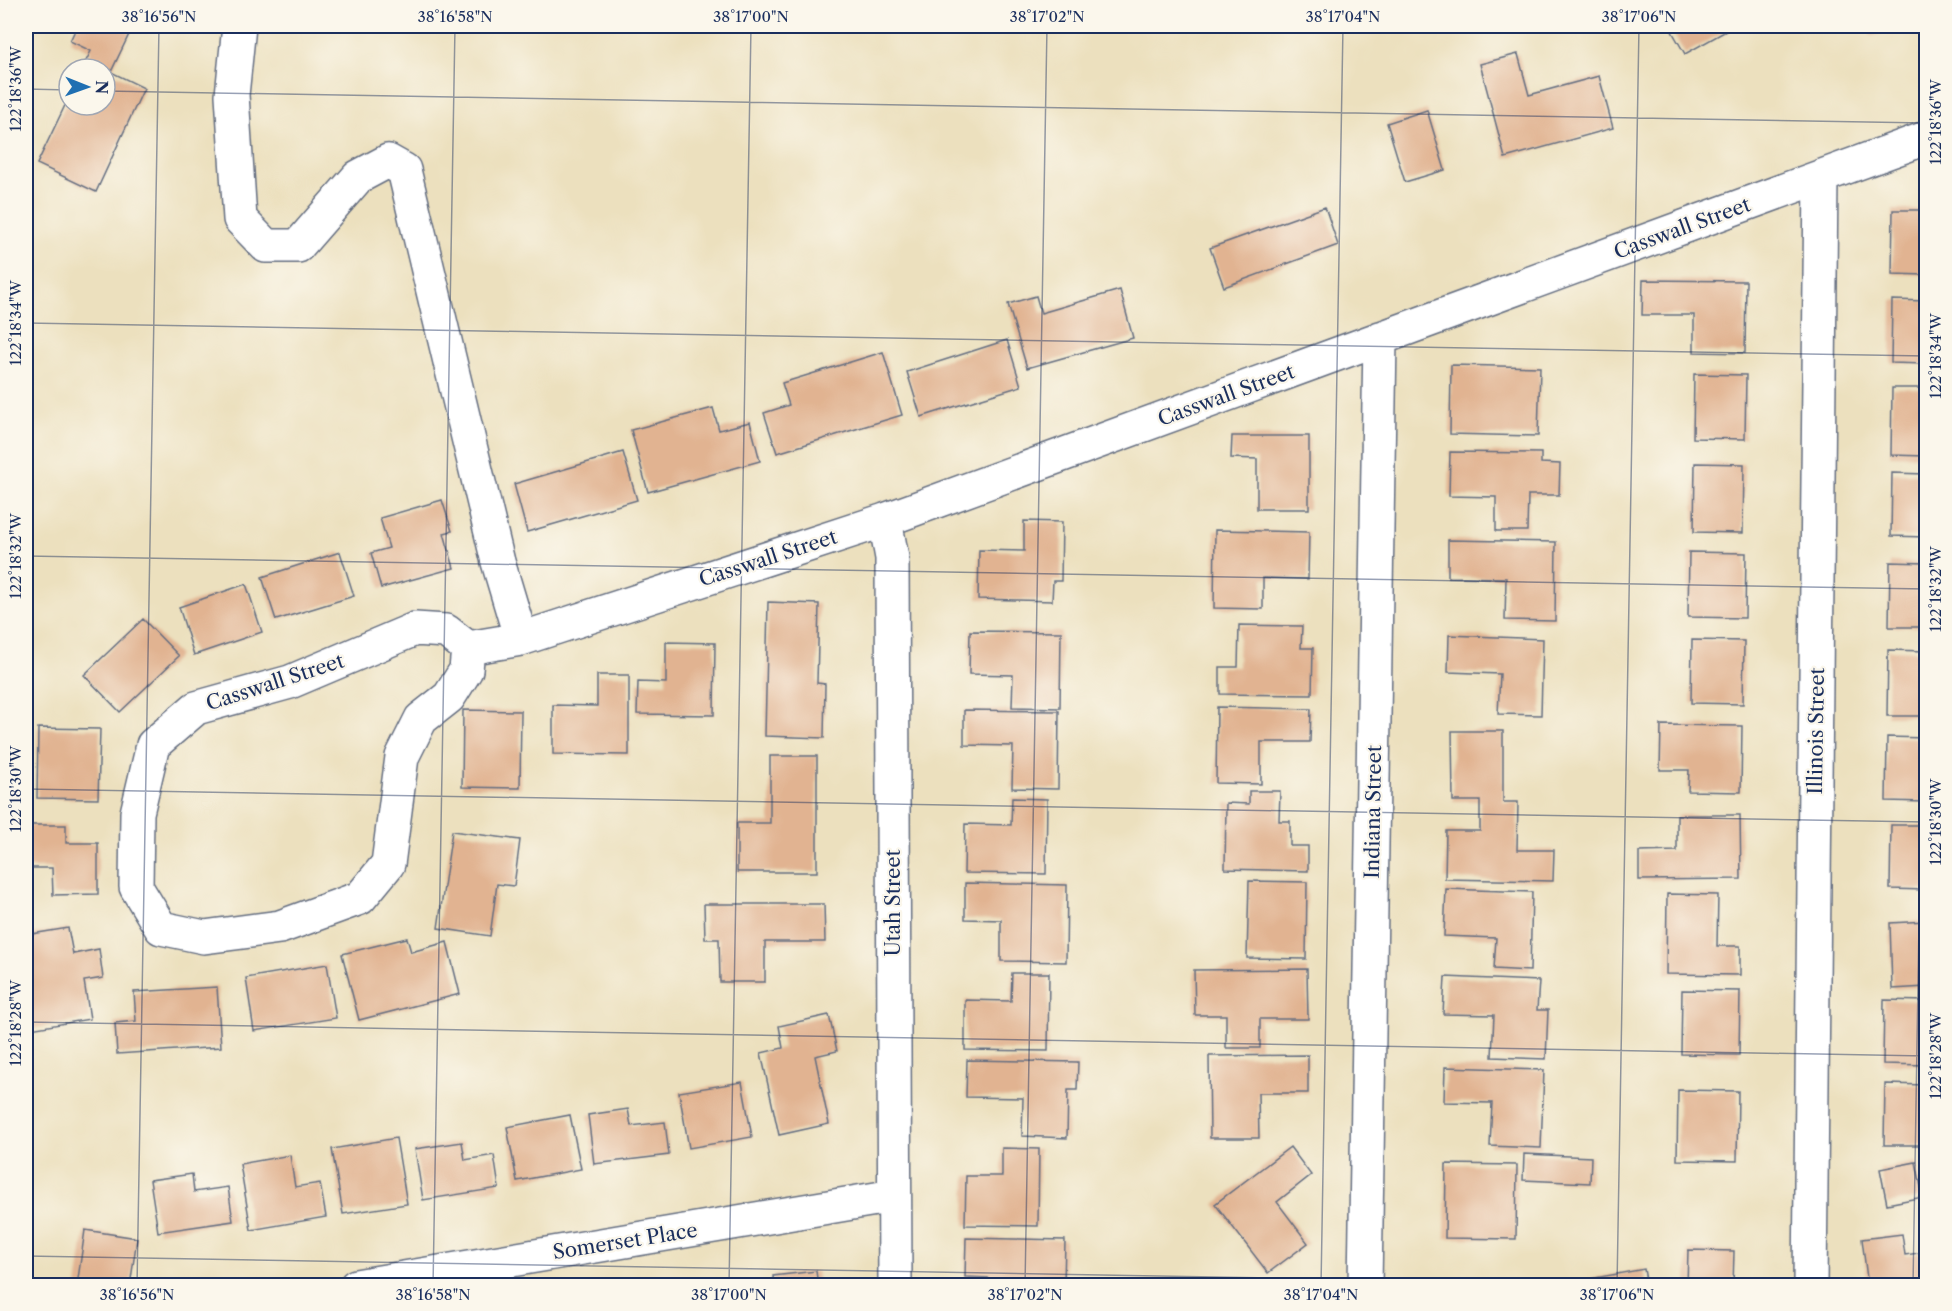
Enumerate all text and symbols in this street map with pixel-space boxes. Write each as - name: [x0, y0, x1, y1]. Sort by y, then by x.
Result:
- text: 38°16'56"N: [122, 7, 196, 26]
- text: 38°16'58"N: [417, 7, 493, 26]
- text: 38°17'00"N: [713, 7, 789, 26]
- text: 38°17'02"N: [1009, 7, 1085, 26]
- text: 38°17'04"N: [1305, 7, 1381, 26]
- text: 38°17'06"N: [1601, 7, 1677, 26]
- text: 122°18'36"W: [6, 46, 25, 132]
- north arrow: [57, 57, 117, 117]
- text: 122°18'36"W: [1926, 79, 1945, 165]
- text: N: [92, 80, 112, 94]
- street label: Casswall Street: [1610, 192, 1754, 264]
- text: 122°18'34"W: [6, 280, 25, 366]
- text: 122°18'34"W: [1926, 313, 1945, 399]
- street label: Casswall Street: [1154, 359, 1298, 431]
- text: 122°18'32"W: [6, 513, 25, 599]
- street label: Casswall Street: [696, 524, 840, 592]
- text: 122°18'32"W: [1926, 546, 1945, 632]
- street label: Casswall Street: [203, 648, 347, 716]
- street label: Illinois Street: [1803, 667, 1829, 795]
- text: 122°18'30"W: [6, 745, 25, 832]
- street label: Indiana Street: [1360, 745, 1386, 879]
- text: 122°18'30"W: [1926, 778, 1945, 865]
- street label: Utah Street: [881, 849, 905, 957]
- text: 122°18'28"W: [6, 979, 25, 1066]
- text: 122°18'28"W: [1926, 1012, 1945, 1099]
- street label: Somerset Place: [551, 1218, 699, 1264]
- text: 38°16'56"N: [100, 1285, 174, 1304]
- text: 38°16'58"N: [395, 1285, 471, 1304]
- text: 38°17'00"N: [691, 1285, 767, 1304]
- text: 38°17'02"N: [987, 1285, 1063, 1304]
- text: 38°17'04"N: [1283, 1285, 1359, 1304]
- text: 38°17'06"N: [1579, 1285, 1655, 1304]

